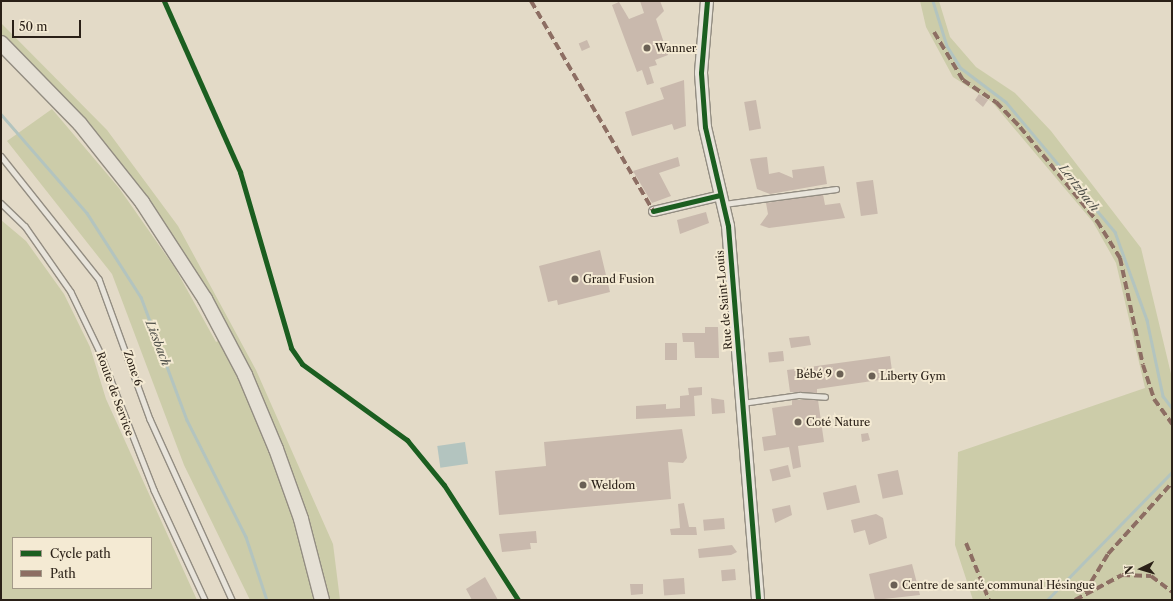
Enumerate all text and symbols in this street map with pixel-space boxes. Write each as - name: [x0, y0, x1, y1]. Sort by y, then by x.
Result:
- scale bar: [14, 12, 83, 38]
- text: 50 m: [19, 19, 48, 34]
- place label: Wanner: [655, 41, 696, 55]
- marker: Wanner: [642, 43, 652, 53]
- water label: Lertzbach: [1056, 161, 1102, 215]
- street label: Rue de Saint-Louis: [713, 250, 735, 350]
- place label: Grand Fusion: [583, 272, 654, 286]
- marker: Grand Fusion: [570, 274, 580, 284]
- water label: Liesbach: [143, 318, 173, 368]
- street label: Zone 6: [121, 349, 145, 387]
- street label: Route de Service: [94, 350, 136, 438]
- place label: Bébé 9: [796, 367, 832, 381]
- marker: Bébé 9: [835, 369, 845, 379]
- place label: Liberty Gym: [880, 369, 946, 383]
- marker: Liberty Gym: [867, 371, 877, 381]
- place label: Coté Nature: [806, 415, 870, 429]
- marker: Coté Nature: [793, 417, 803, 427]
- place label: Weldom: [591, 478, 635, 492]
- marker: Weldom: [578, 480, 588, 490]
- legend: [12, 537, 152, 589]
- text: Cycle path: [50, 546, 111, 561]
- north arrow: [1121, 549, 1161, 589]
- text: N: [1122, 565, 1136, 575]
- text: Path: [50, 566, 76, 581]
- place label: Centre de santé communal Hésingue: [902, 578, 1095, 592]
- marker: Centre de santé communal Hésingue: [889, 580, 899, 590]

